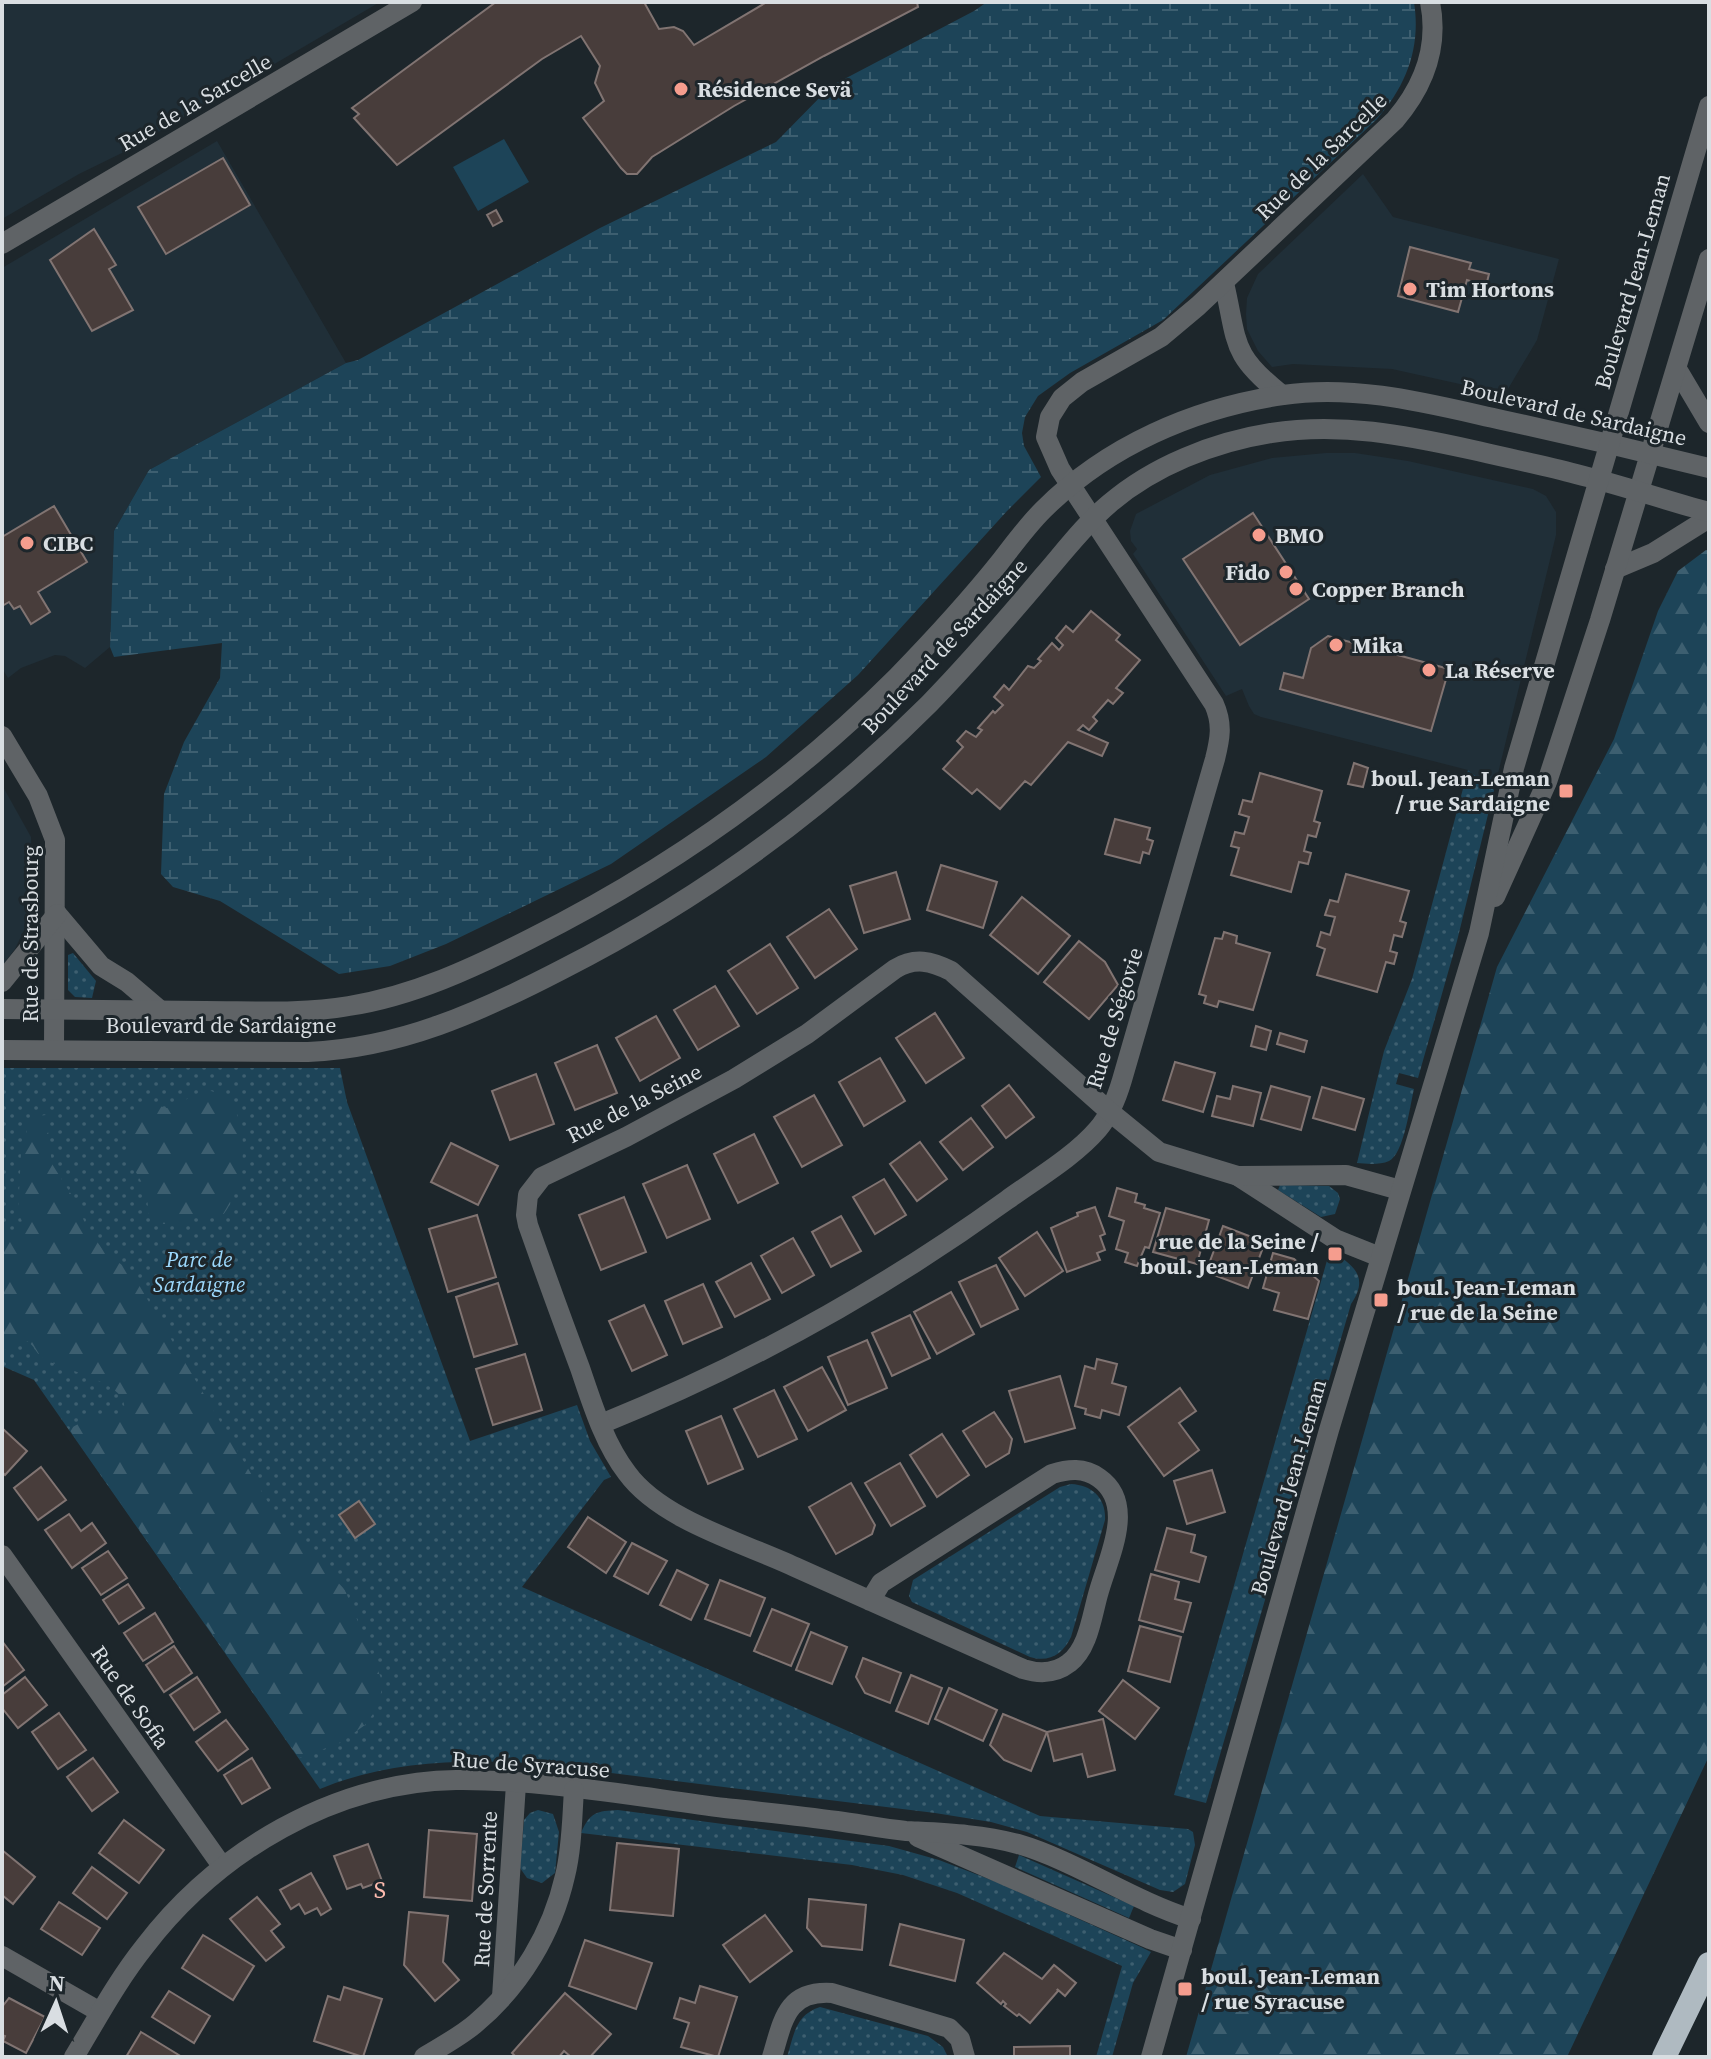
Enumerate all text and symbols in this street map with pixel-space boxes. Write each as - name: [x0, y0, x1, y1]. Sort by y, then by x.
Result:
- street label: Rue de la Sarcelle: [113, 46, 277, 158]
- place label: Résidence Sevä: [697, 74, 852, 104]
- marker: Résidence Sevä: [672, 80, 690, 98]
- street label: Rue de la Sarcelle: [1249, 85, 1393, 227]
- street label: Boulevard Jean-Leman: [1587, 170, 1677, 392]
- place label: Tim Hortons: [1426, 274, 1554, 304]
- marker: Tim Hortons: [1401, 280, 1419, 298]
- street label: Boulevard de Sardaigne: [1458, 371, 1690, 453]
- place label: BMO: [1275, 520, 1324, 550]
- marker: BMO: [1250, 526, 1268, 544]
- place label: CIBC: [43, 528, 93, 558]
- marker: CIBC: [18, 534, 36, 552]
- street label: Boulevard de Sardaigne: [854, 551, 1034, 741]
- place label: Fido: [1225, 557, 1270, 587]
- marker: Fido: [1277, 563, 1295, 581]
- place label: Copper Branch: [1312, 574, 1465, 604]
- marker: Copper Branch: [1287, 580, 1305, 598]
- place label: Mika: [1352, 630, 1404, 660]
- marker: Mika: [1327, 636, 1345, 654]
- place label: La Réserve: [1445, 655, 1555, 685]
- marker: La Réserve: [1420, 661, 1438, 679]
- place label: boul. Jean-Leman / rue Sardaigne: [1371, 763, 1550, 818]
- marker: boul. Jean-Leman / rue Sardaigne: [1557, 782, 1575, 800]
- street label: Rue de Strasbourg: [15, 845, 45, 1023]
- street label: Rue de Ségovie: [1078, 944, 1150, 1092]
- street label: Boulevard de Sardaigne: [106, 1010, 336, 1040]
- street label: Rue de la Seine: [561, 1056, 707, 1150]
- place label: rue de la Seine / boul. Jean-Leman: [1140, 1226, 1319, 1281]
- park label: Parc de Sardaigne: [153, 1244, 245, 1299]
- marker: rue de la Seine / boul. Jean-Leman: [1326, 1245, 1344, 1263]
- place label: boul. Jean-Leman / rue de la Seine: [1397, 1272, 1576, 1327]
- marker: boul. Jean-Leman / rue de la Seine: [1372, 1291, 1390, 1309]
- street label: Boulevard Jean-Leman: [1243, 1376, 1333, 1598]
- street label: Rue de Sofia: [84, 1639, 178, 1755]
- street label: Rue de Syracuse: [451, 1744, 611, 1784]
- street label: Rue de Sorrente: [466, 1810, 504, 1968]
- district label: S: [374, 1873, 388, 1906]
- place label: boul. Jean-Leman / rue Syracuse: [1201, 1961, 1380, 2016]
- north arrow: [16, 1963, 96, 2043]
- text: N: [48, 1968, 66, 1998]
- marker: boul. Jean-Leman / rue Syracuse: [1176, 1980, 1194, 1998]

